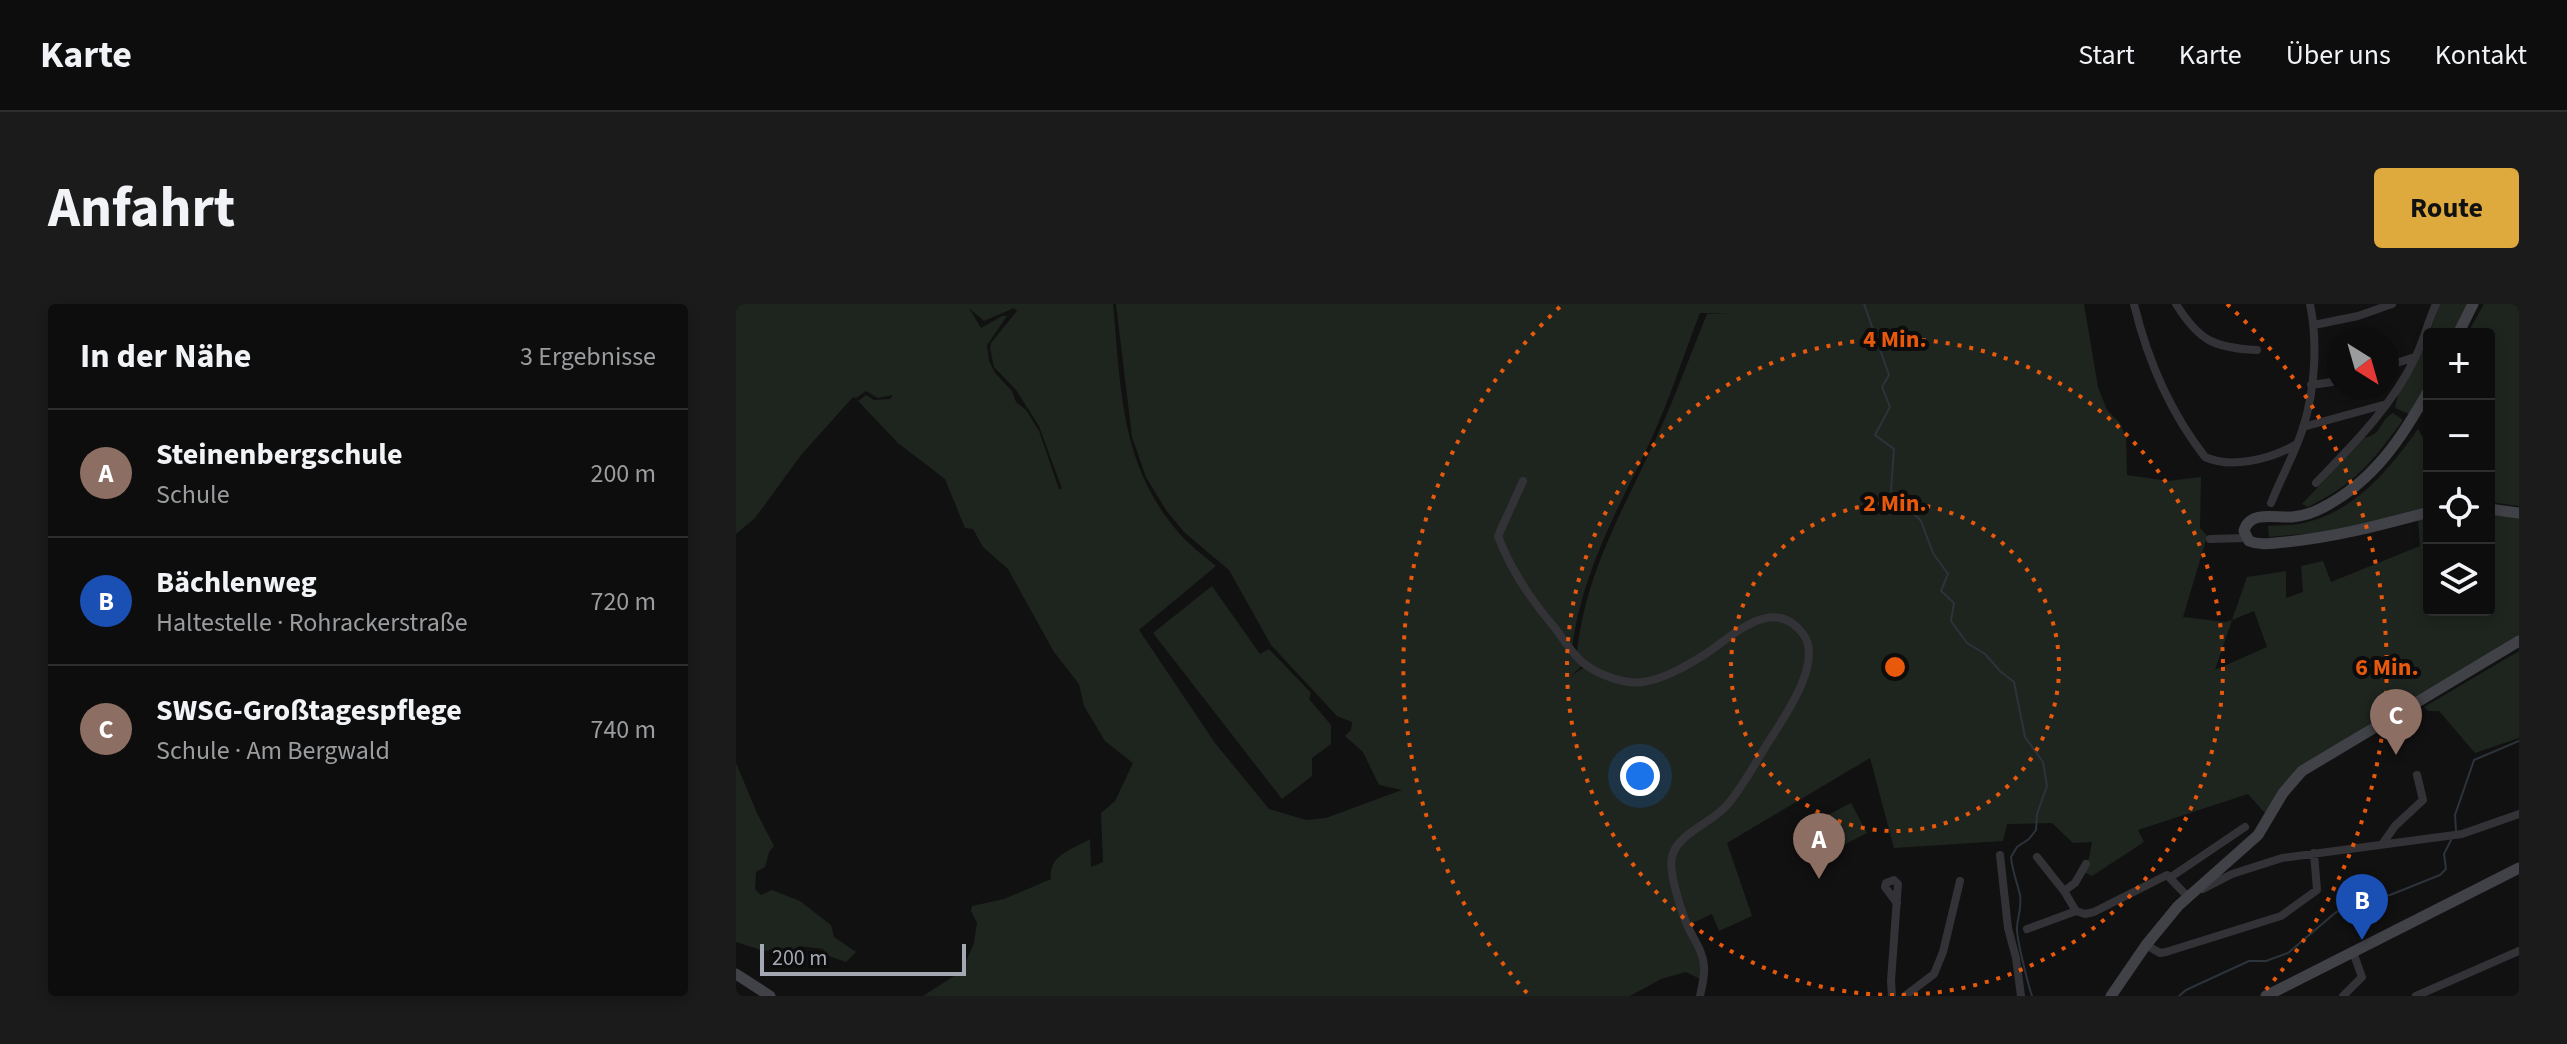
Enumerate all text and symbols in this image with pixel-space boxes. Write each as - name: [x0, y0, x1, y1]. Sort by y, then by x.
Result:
- text: Karte: [40, 28, 132, 82]
- text: Start: [2078, 35, 2135, 75]
- text: Karte: [2179, 35, 2242, 75]
- text: Über uns: [2286, 35, 2391, 75]
- text: Kontakt: [2435, 35, 2527, 75]
- button: Route: [2374, 168, 2519, 248]
- text: Anfahrt: [48, 169, 235, 248]
- text: 4 Min.: [1863, 322, 1927, 357]
- north arrow: [2327, 328, 2399, 400]
- map controls: [2423, 328, 2495, 616]
- button: +: [2423, 328, 2495, 400]
- text: In der Nähe: [80, 332, 251, 381]
- text: 3 Ergebnisse: [520, 338, 656, 375]
- button: −: [2423, 400, 2495, 472]
- text: Steinenbergschule: [156, 433, 402, 476]
- text: A: [99, 455, 113, 492]
- text: 200 m: [590, 455, 656, 492]
- button: locate: [2423, 472, 2495, 544]
- text: Schule: [156, 476, 230, 513]
- text: 2 Min.: [1863, 486, 1927, 521]
- button: layers: [2423, 544, 2495, 616]
- text: Bächlenweg: [156, 561, 317, 604]
- text: B: [98, 583, 114, 620]
- text: 720 m: [590, 583, 656, 620]
- text: Haltestelle · Rohrackerstraße: [156, 604, 468, 641]
- text: 6 Min.: [2355, 650, 2419, 685]
- centre of rings: [1881, 653, 1909, 681]
- text: SWSG-Großtagespflege: [156, 689, 462, 732]
- pin: C: [2370, 689, 2422, 755]
- text: C: [98, 711, 114, 748]
- text: 740 m: [590, 711, 656, 748]
- text: Schule · Am Bergwald: [156, 732, 390, 769]
- your location: [1620, 756, 1660, 796]
- pin: A: [1793, 813, 1845, 879]
- pin: B: [2336, 874, 2388, 940]
- scale bar: [760, 940, 966, 976]
- text: 200 m: [772, 942, 827, 974]

